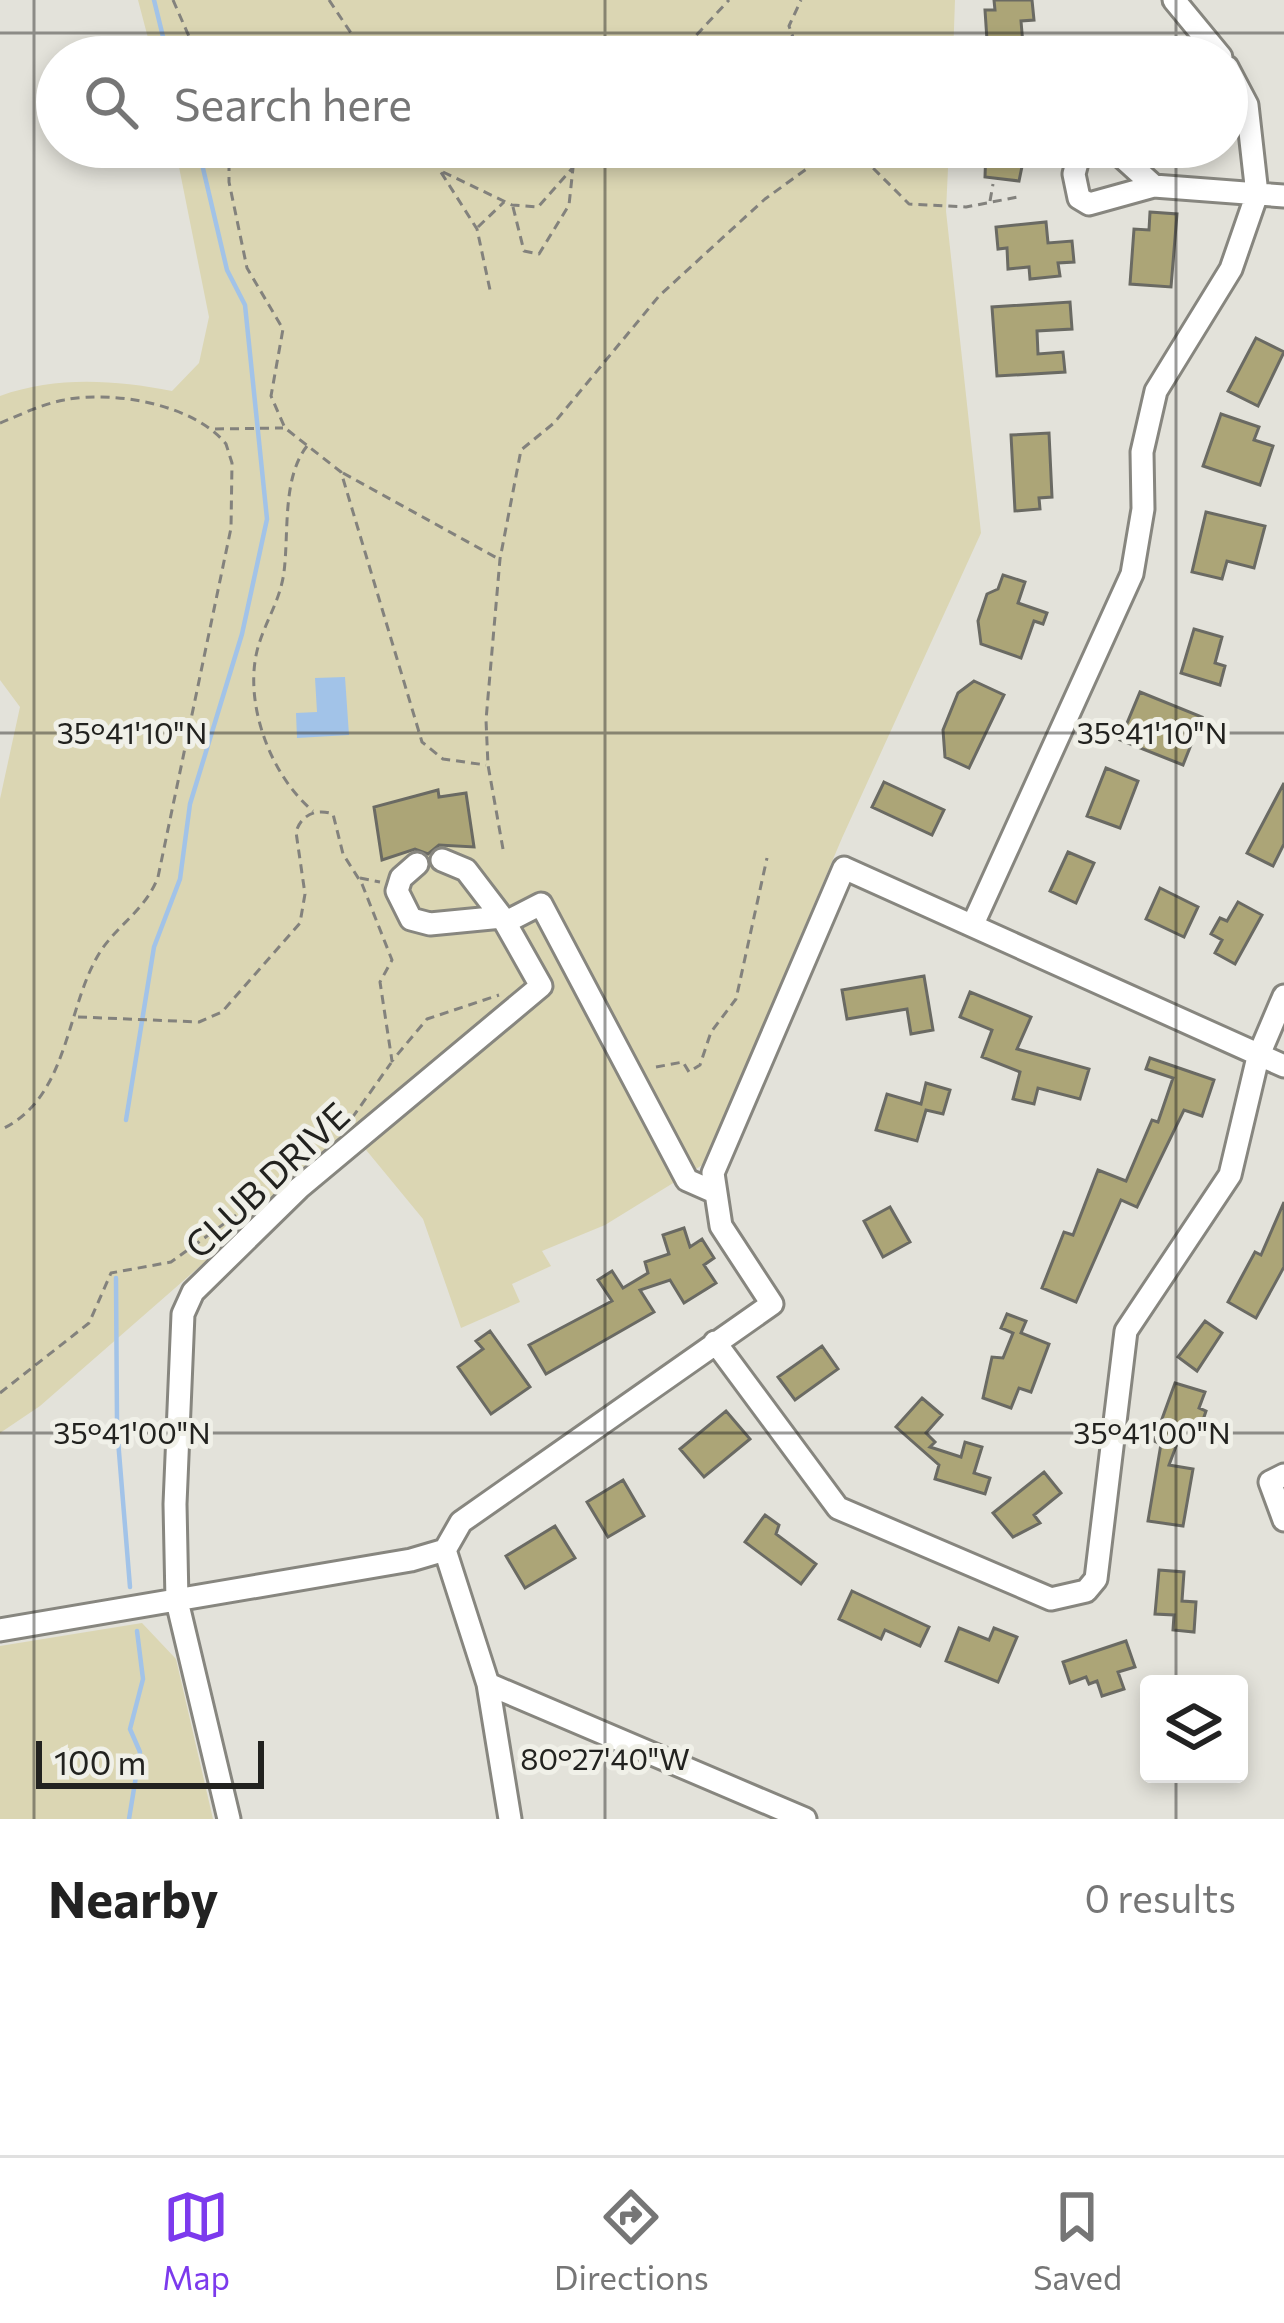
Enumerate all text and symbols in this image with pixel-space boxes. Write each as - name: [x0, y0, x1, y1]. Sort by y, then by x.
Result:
- search box: [36, 36, 1248, 168]
- icon: search: [78, 69, 144, 135]
- text: Search here: [174, 75, 412, 130]
- text: 35°41'10"N: [57, 713, 207, 750]
- text: 35°41'10"N: [1077, 713, 1227, 750]
- street label: CLUB DRIVE: [175, 1092, 357, 1266]
- text: 35°41'00"N: [53, 1413, 211, 1450]
- text: 35°41'00"N: [1073, 1413, 1231, 1450]
- map controls: [1140, 1675, 1248, 1783]
- button: layers: [1140, 1675, 1248, 1783]
- scale bar: [36, 1735, 264, 1788]
- text: 80°27'40"W: [520, 1739, 690, 1776]
- text: 100 m: [54, 1741, 146, 1782]
- text: Nearby: [48, 1866, 218, 1929]
- text: 0 results: [1084, 1873, 1236, 1921]
- tab: Map: [162, 2184, 230, 2297]
- tab: Directions: [554, 2184, 709, 2297]
- tab: Saved: [1033, 2184, 1122, 2297]

